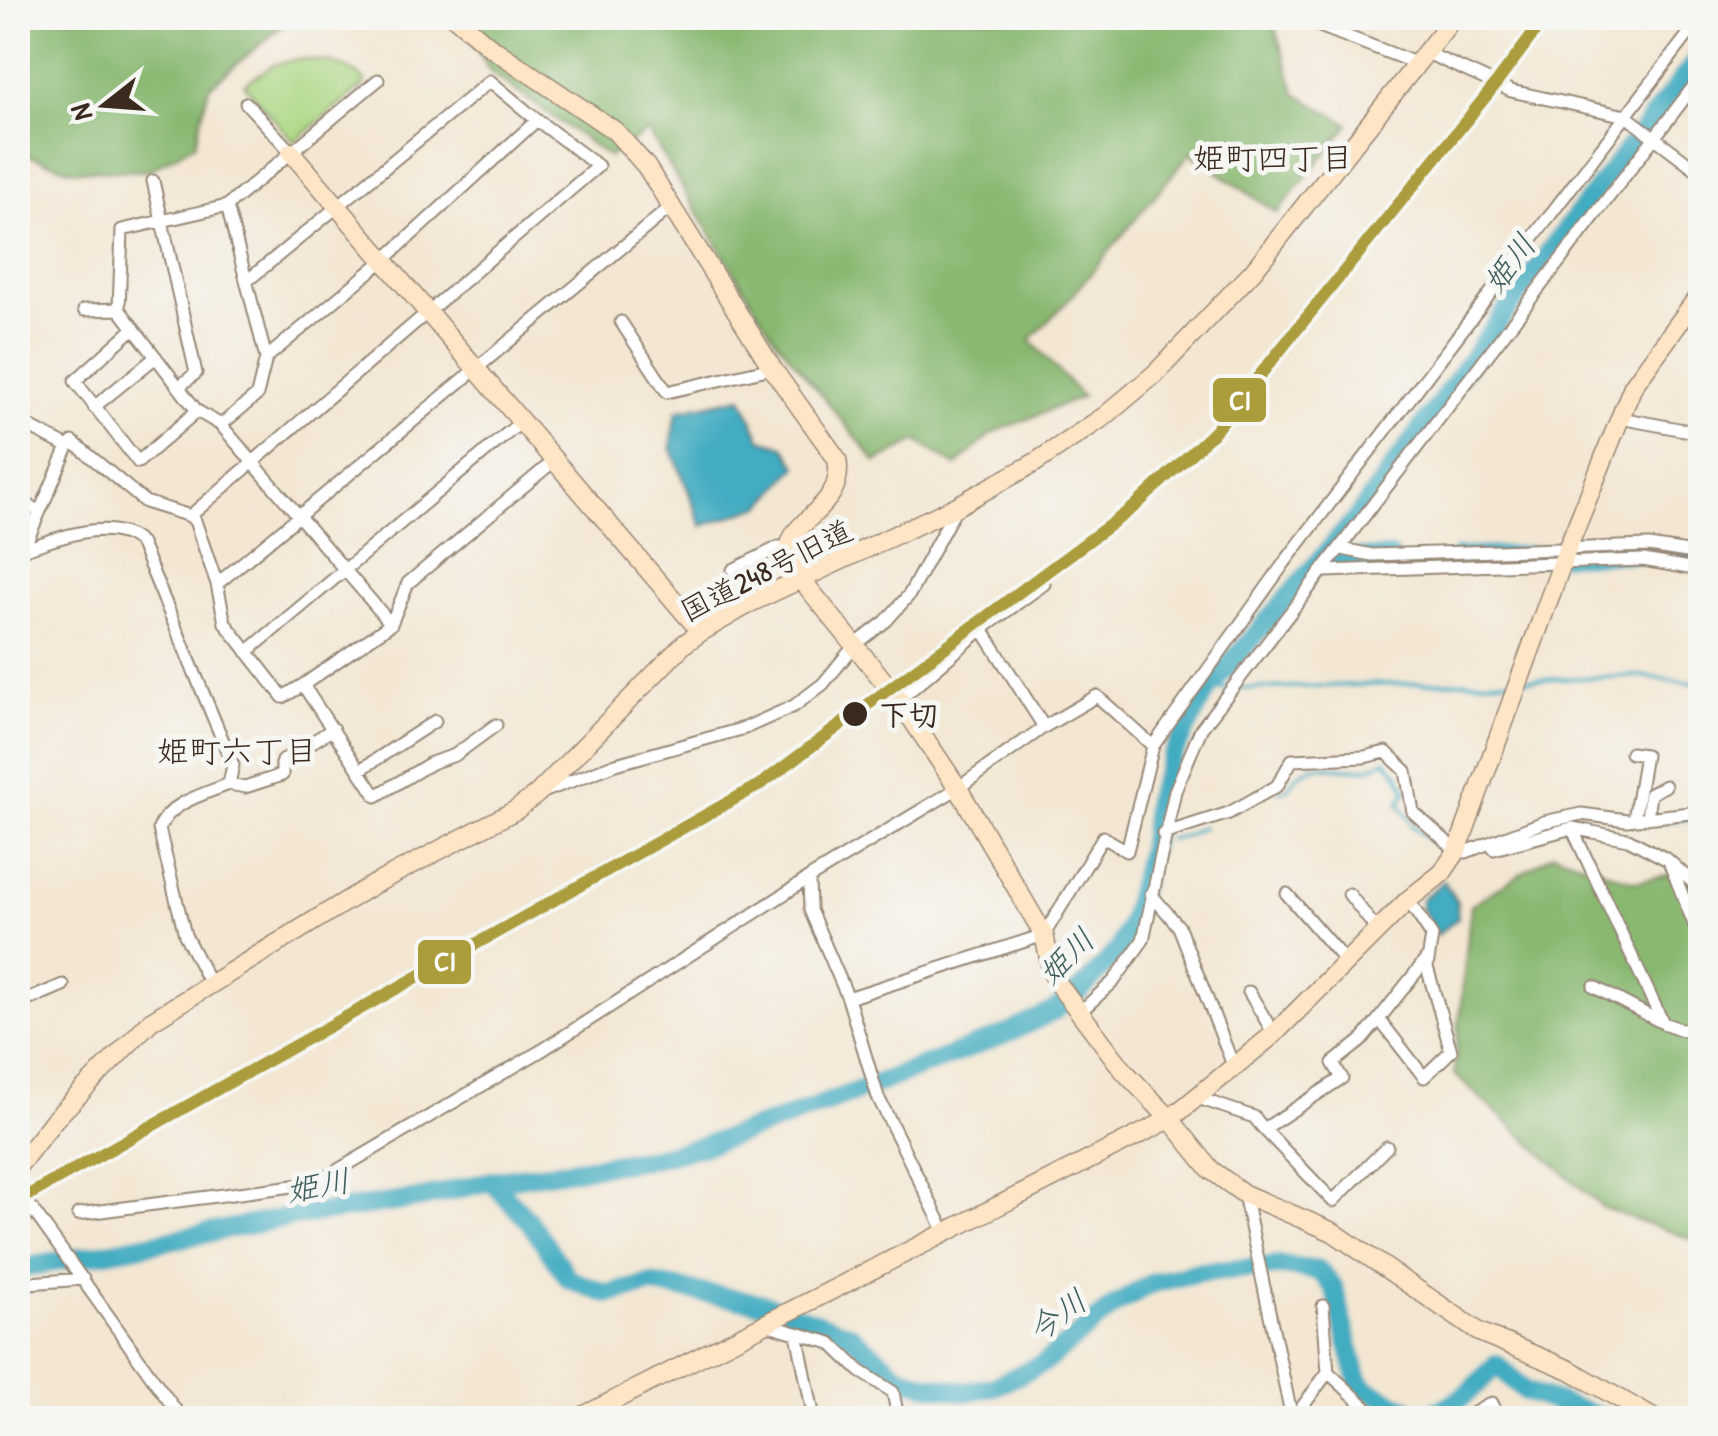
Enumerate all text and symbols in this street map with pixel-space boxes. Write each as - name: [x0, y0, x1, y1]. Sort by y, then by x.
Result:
- north arrow: [55, 55, 155, 155]
- text: N: [61, 100, 101, 125]
- district label: 姫町四丁目: [1193, 136, 1353, 179]
- water label: 姫川: [1473, 224, 1545, 302]
- line badge: CI: [1211, 376, 1268, 424]
- text: CI: [1229, 381, 1251, 419]
- street label: 国道248号旧道: [673, 509, 859, 631]
- place label: 下切: [879, 694, 939, 734]
- marker: 下切: [840, 699, 870, 729]
- district label: 姫町六丁目: [157, 729, 317, 772]
- water label: 姫川: [1028, 918, 1104, 994]
- line badge: CI: [416, 938, 473, 986]
- text: CI: [434, 942, 456, 980]
- water label: 姫川: [283, 1158, 353, 1212]
- water label: 今川: [1018, 1279, 1096, 1351]

